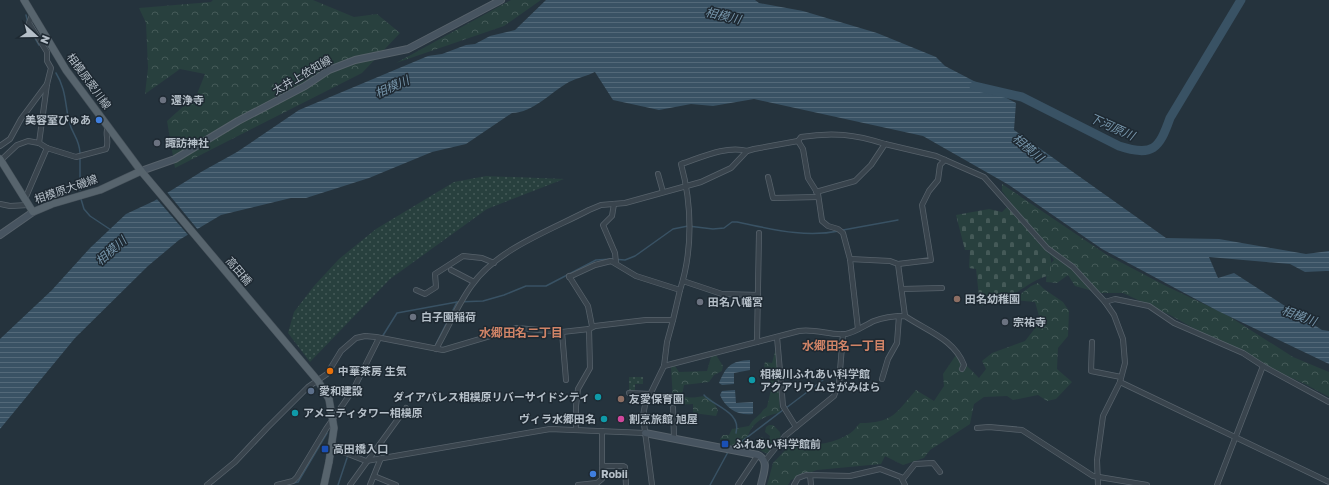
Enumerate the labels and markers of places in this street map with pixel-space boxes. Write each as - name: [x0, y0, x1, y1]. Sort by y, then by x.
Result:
- place label: 還浄寺: [171, 93, 204, 106]
- marker: 還浄寺: [158, 95, 168, 105]
- place label: 美容室ぴゅあ: [25, 113, 91, 126]
- marker: 美容室ぴゅあ: [94, 115, 104, 125]
- place label: 諏訪神社: [165, 136, 209, 149]
- marker: 諏訪神社: [152, 138, 162, 148]
- place label: 田名幼稚園: [965, 292, 1020, 305]
- marker: 田名幼稚園: [952, 294, 962, 304]
- place label: 田名八幡宮: [708, 295, 763, 308]
- marker: 田名八幡宮: [695, 297, 705, 307]
- place label: 白子園稲荷: [421, 310, 476, 323]
- marker: 白子園稲荷: [408, 312, 418, 322]
- place label: 宗祐寺: [1013, 315, 1046, 328]
- marker: 宗祐寺: [1000, 317, 1010, 327]
- place label: 中華茶房 生気: [338, 364, 407, 377]
- marker: 中華茶房 生気: [325, 366, 335, 376]
- place label: 相模川ふれあい科学館 アクアリウムさがみはら: [760, 367, 880, 393]
- marker: 相模川ふれあい科学館 アクアリウムさがみはら: [747, 375, 757, 385]
- place label: 愛和建設: [319, 384, 363, 397]
- marker: 愛和建設: [306, 386, 316, 396]
- place label: ダイアパレス相模原リバーサイドシティ: [393, 390, 590, 403]
- marker: ダイアパレス相模原リバーサイドシティ: [593, 392, 603, 402]
- place label: 友愛保育園: [629, 392, 684, 405]
- marker: 友愛保育園: [616, 394, 626, 404]
- place label: アメニティタワー相模原: [303, 406, 423, 419]
- marker: アメニティタワー相模原: [290, 408, 300, 418]
- place label: ヴィラ水郷田名: [519, 412, 596, 425]
- place label: 割烹旅館 旭屋: [629, 412, 698, 425]
- marker: ヴィラ水郷田名: [599, 414, 609, 424]
- marker: 割烹旅館 旭屋: [616, 414, 626, 424]
- place label: ふれあい科学館前: [733, 437, 821, 450]
- marker: ふれあい科学館前: [720, 439, 730, 449]
- place label: 高田橋入口: [333, 442, 388, 455]
- marker: 高田橋入口: [320, 444, 330, 454]
- place label: Robii: [601, 467, 628, 480]
- marker: Robii: [588, 469, 598, 479]

